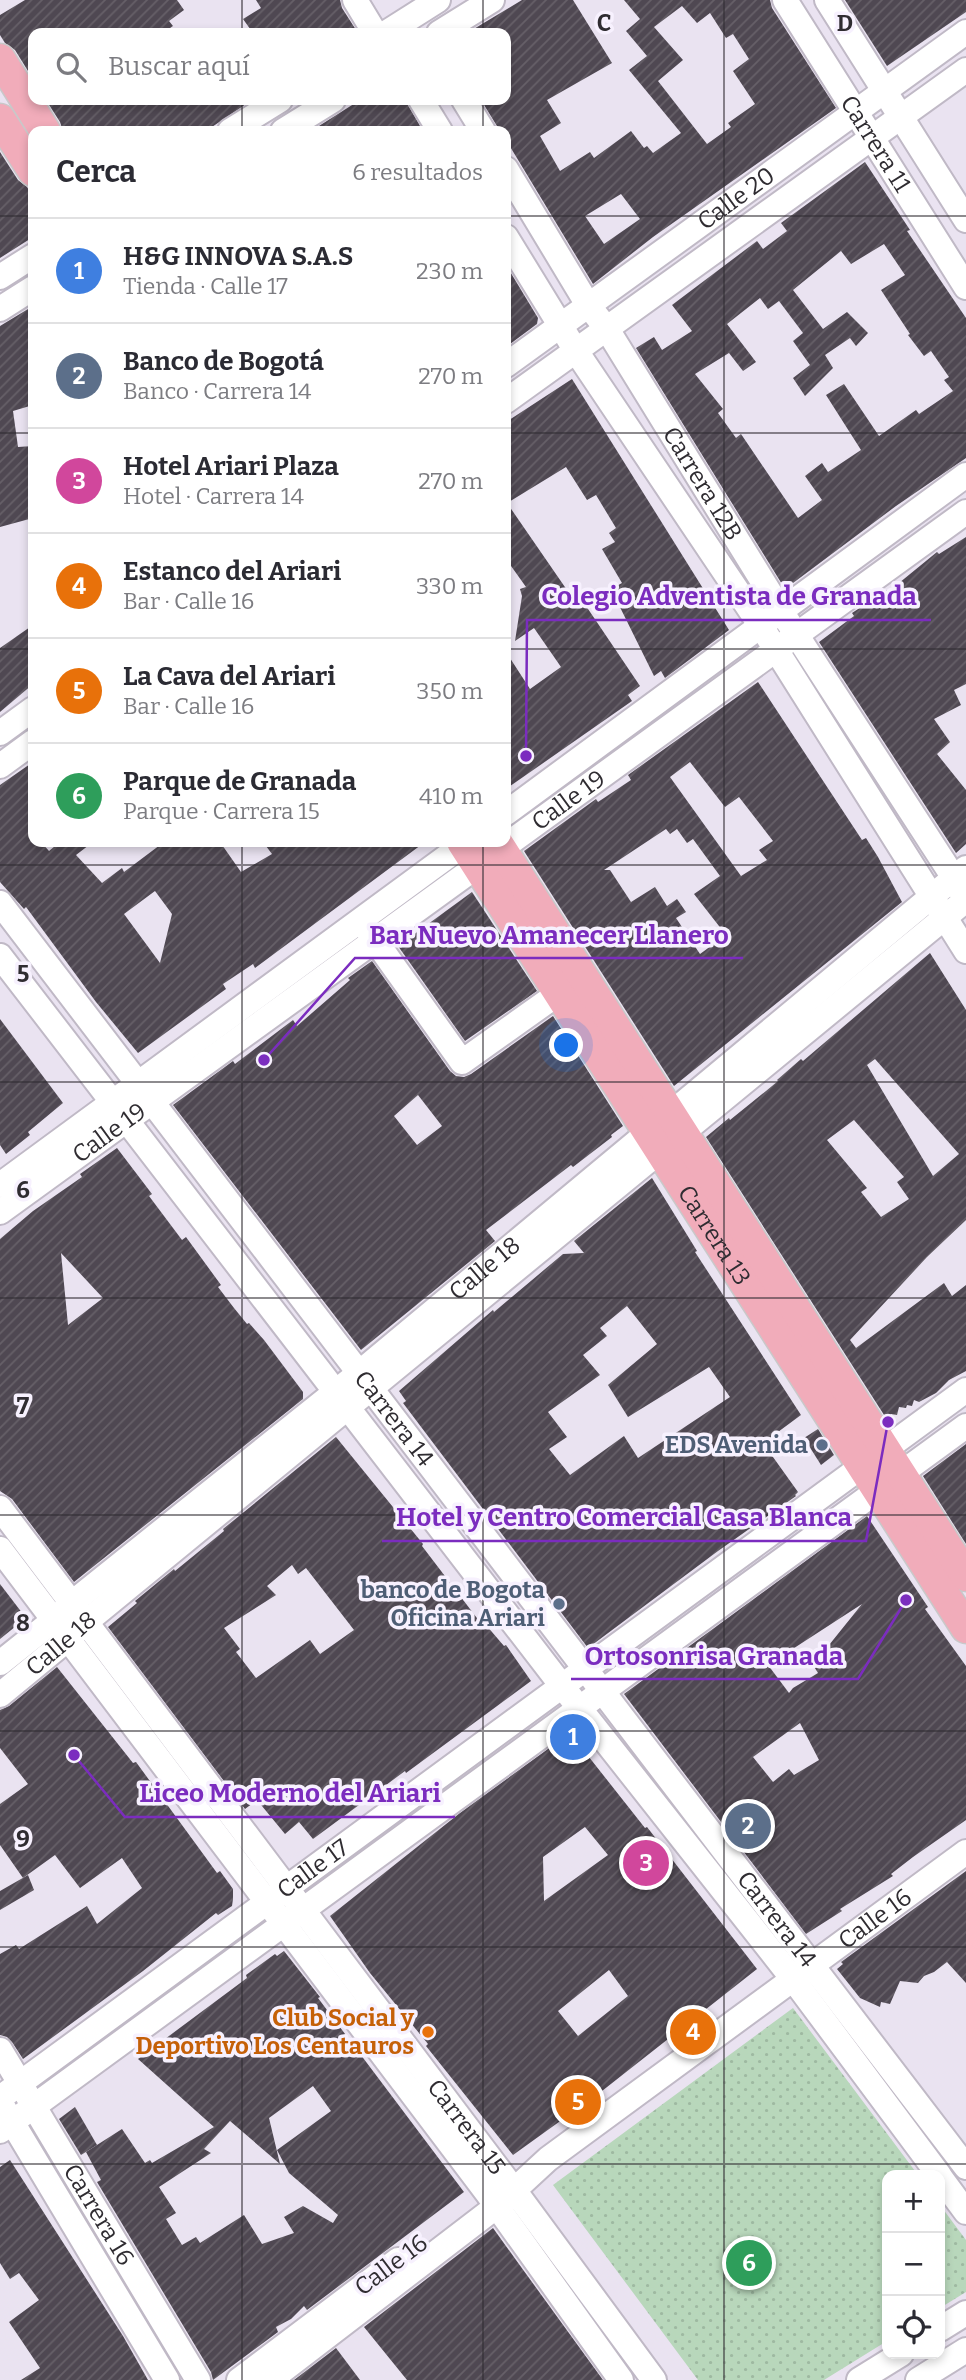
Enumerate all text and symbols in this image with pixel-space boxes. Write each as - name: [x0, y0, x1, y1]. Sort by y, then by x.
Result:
- text: C: [597, 9, 611, 37]
- text: D: [837, 9, 853, 37]
- search box: [28, 28, 511, 105]
- icon: search: [52, 48, 90, 86]
- text: Buscar aquí: [108, 51, 250, 82]
- street label: Carrera 11: [835, 90, 917, 198]
- text: Cerca: [56, 154, 136, 190]
- text: 6 resultados: [352, 158, 483, 186]
- street label: Calle 20: [692, 161, 780, 236]
- text: H&G INNOVA S.A.S: [123, 241, 353, 272]
- text: 1: [74, 257, 84, 285]
- text: 230 m: [416, 257, 483, 285]
- text: Tienda · Calle 17: [123, 272, 288, 300]
- text: Banco de Bogotá: [123, 346, 324, 377]
- text: 2: [73, 362, 85, 390]
- text: 270 m: [418, 362, 483, 390]
- text: Banco · Carrera 14: [123, 377, 312, 405]
- street label: Carrera 12B: [657, 422, 748, 545]
- text: Hotel Ariari Plaza: [123, 451, 339, 482]
- text: 3: [72, 467, 86, 495]
- text: 270 m: [418, 467, 483, 495]
- text: Hotel · Carrera 14: [123, 482, 304, 510]
- text: Estanco del Ariari: [123, 556, 341, 587]
- text: 4: [72, 572, 86, 600]
- text: 330 m: [416, 572, 483, 600]
- callout: Colegio Adventista de Granada: [527, 573, 931, 620]
- text: Colegio Adventista de Granada: [541, 581, 917, 612]
- text: Bar · Calle 16: [123, 587, 254, 615]
- text: La Cava del Ariari: [123, 661, 335, 692]
- text: 5: [73, 677, 85, 705]
- text: 350 m: [416, 677, 483, 705]
- text: Bar · Calle 16: [123, 692, 254, 720]
- street label: Calle 19: [526, 764, 611, 836]
- text: Parque de Granada: [123, 766, 356, 797]
- text: 6: [72, 782, 86, 810]
- text: 410 m: [419, 782, 483, 810]
- text: Parque · Carrera 15: [123, 797, 320, 825]
- callout: Bar Nuevo Amanecer Llanero: [355, 911, 743, 958]
- text: Bar Nuevo Amanecer Llanero: [369, 920, 729, 951]
- text: 5: [17, 960, 29, 988]
- your location: [549, 1028, 583, 1062]
- street label: Calle 19: [67, 1097, 151, 1169]
- text: 6: [16, 1176, 30, 1204]
- street label: Carrera 13: [672, 1180, 756, 1290]
- street label: Calle 18: [443, 1231, 526, 1306]
- street label: Carrera 14: [349, 1365, 440, 1472]
- text: 7: [17, 1392, 30, 1420]
- place label: EDS Avenida: [665, 1431, 809, 1459]
- marker: EDS Avenida: [814, 1437, 830, 1453]
- callout: Hotel y Centro Comercial Casa Blanca: [382, 1494, 866, 1541]
- text: Hotel y Centro Comercial Casa Blanca: [396, 1502, 853, 1533]
- place label: banco de Bogota Oficina Ariari: [361, 1576, 546, 1632]
- marker: banco de Bogota Oficina Ariari: [551, 1596, 567, 1612]
- street label: Calle 18: [20, 1605, 102, 1681]
- callout: Ortosonrisa Granada: [571, 1632, 858, 1679]
- text: Ortosonrisa Granada: [585, 1641, 844, 1672]
- pin: 1: [550, 1711, 596, 1763]
- callout: Liceo Moderno del Ariari: [125, 1770, 455, 1817]
- text: Liceo Moderno del Ariari: [139, 1778, 441, 1809]
- pin: 2: [725, 1800, 771, 1852]
- text: 9: [16, 1825, 30, 1853]
- street label: Calle 17: [272, 1833, 354, 1904]
- pin: 3: [623, 1837, 669, 1889]
- street label: Carrera 14: [731, 1866, 822, 1973]
- street label: Calle 16: [833, 1883, 917, 1955]
- place label: Club Social y Deportivo Los Centauros: [136, 2004, 415, 2060]
- pin: 4: [670, 2006, 716, 2058]
- marker: Club Social y Deportivo Los Centauros: [420, 2024, 436, 2040]
- street label: Carrera 15: [422, 2074, 511, 2180]
- pin: 5: [555, 2076, 601, 2128]
- street label: Carrera 16: [58, 2159, 140, 2270]
- map controls: [882, 2170, 945, 2359]
- button: +: [882, 2170, 945, 2233]
- street label: Calle 16: [349, 2229, 433, 2301]
- button: −: [882, 2233, 945, 2296]
- pin: 6: [726, 2237, 772, 2289]
- button: locate: [882, 2296, 945, 2359]

